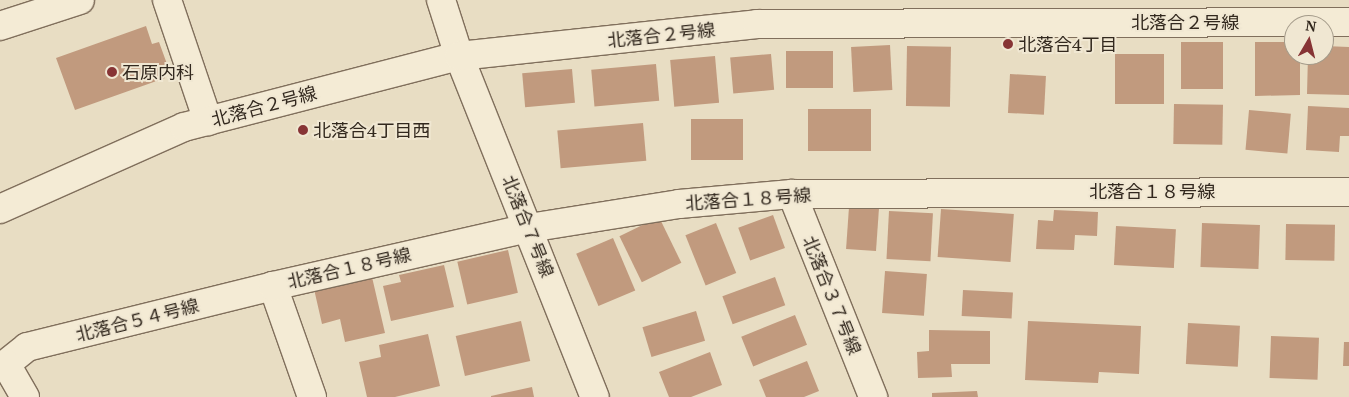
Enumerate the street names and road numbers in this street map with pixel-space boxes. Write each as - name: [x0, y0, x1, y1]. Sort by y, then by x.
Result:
- street label: 北落合２号線: [1131, 11, 1239, 33]
- street label: 北落合２号線: [606, 19, 716, 51]
- street label: 北落合２号線: [209, 82, 319, 130]
- street label: 北落合７号線: [498, 172, 558, 280]
- street label: 北落合１８号線: [1089, 180, 1215, 202]
- street label: 北落合１８号線: [684, 184, 812, 214]
- street label: 北落合３７号線: [798, 233, 866, 357]
- street label: 北落合１８号線: [285, 243, 413, 293]
- street label: 北落合５４号線: [73, 294, 201, 346]

